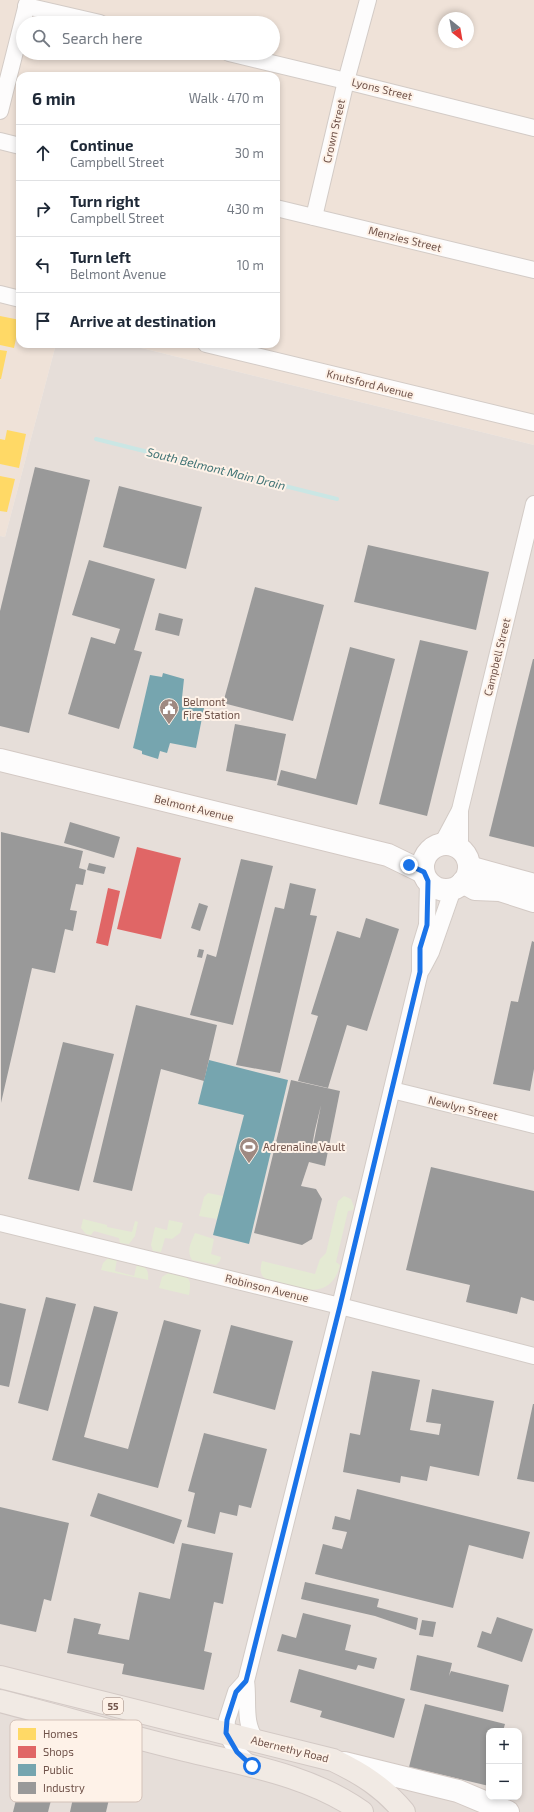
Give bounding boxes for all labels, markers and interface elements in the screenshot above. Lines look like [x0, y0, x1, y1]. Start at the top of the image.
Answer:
north arrow [438, 12, 474, 48]
search box [16, 16, 280, 60]
icon: search [30, 27, 52, 49]
text: Search here [62, 29, 143, 47]
street label: Lyons Street [351, 75, 414, 102]
text: 6 min [32, 88, 76, 108]
text: Walk · 470 m [189, 90, 264, 106]
street label: Crown Street [320, 98, 347, 164]
text: Continue [70, 136, 133, 154]
icon: ahead [32, 142, 54, 164]
text: 30 m [235, 145, 264, 161]
text: Campbell Street [70, 154, 164, 170]
text: Turn right [70, 192, 140, 210]
icon: right [32, 198, 54, 220]
text: 430 m [227, 201, 264, 217]
text: Campbell Street [70, 210, 164, 226]
street label: Menzies Street [367, 223, 443, 254]
text: Turn left [70, 248, 131, 266]
icon: left [32, 254, 54, 276]
text: 10 m [237, 257, 264, 273]
text: Belmont Avenue [70, 266, 166, 282]
icon: arrive [32, 310, 54, 332]
text: Arrive at destination [70, 312, 216, 330]
street label: Knutsford Avenue [325, 366, 415, 401]
water label: South Belmont Main Drain [145, 444, 287, 492]
street label: Campbell Street [481, 617, 512, 697]
place label: Belmont Fire Station [183, 695, 240, 721]
public building icon: Belmont Fire Station [158, 697, 180, 725]
street label: Belmont Avenue [153, 791, 235, 824]
route end [400, 856, 418, 874]
street label: Newlyn Street [427, 1093, 499, 1122]
sports icon: Adrenaline Vault [238, 1136, 260, 1164]
place label: Adrenaline Vault [263, 1140, 345, 1153]
street label: Robinson Avenue [224, 1271, 310, 1304]
road number: 55 [103, 1698, 123, 1714]
legend [10, 1720, 142, 1802]
text: Homes [43, 1727, 78, 1740]
map controls [486, 1728, 522, 1800]
button: + [486, 1728, 522, 1764]
street label: Abernethy Road [250, 1733, 330, 1764]
text: Shops [43, 1745, 74, 1758]
route start [243, 1757, 261, 1775]
text: Public [43, 1763, 73, 1776]
button: − [486, 1764, 522, 1800]
text: Industry [43, 1781, 85, 1794]

